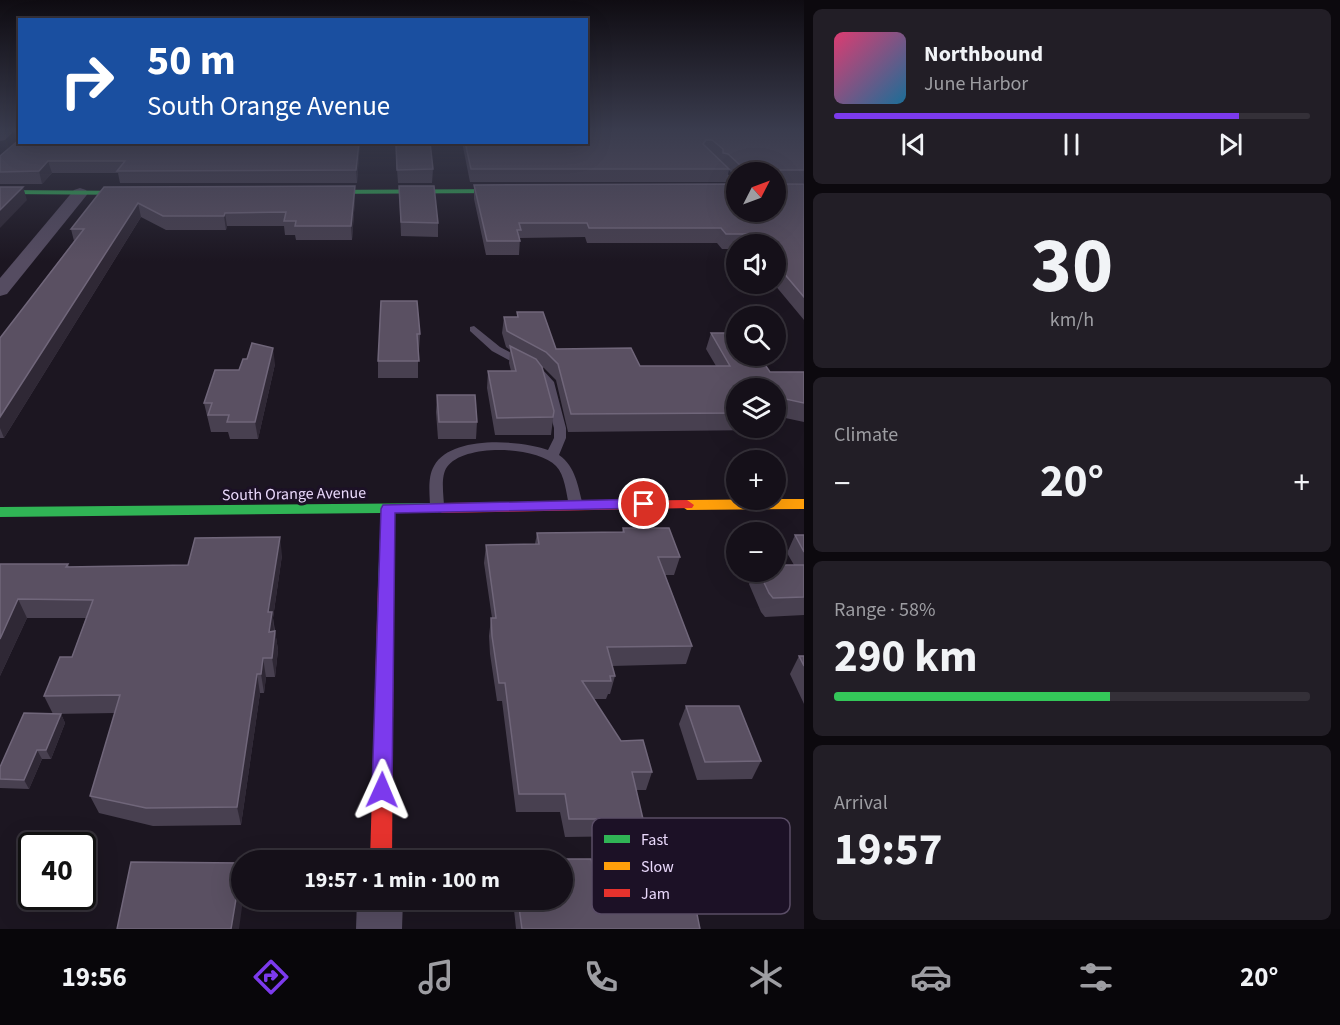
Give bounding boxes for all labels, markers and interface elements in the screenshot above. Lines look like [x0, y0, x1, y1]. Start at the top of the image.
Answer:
text: 50 m [147, 31, 236, 91]
text: Northbound [924, 38, 1043, 70]
icon: right [48, 42, 126, 120]
text: June Harbor [924, 70, 1028, 98]
text: South Orange Avenue [147, 87, 390, 126]
icon: previous [897, 128, 930, 161]
icon: pause [1055, 128, 1088, 161]
icon: next [1214, 128, 1247, 161]
north arrow [726, 162, 786, 222]
map controls [726, 162, 786, 582]
text: 30 [1031, 211, 1113, 322]
button: sound [726, 234, 786, 294]
button: search [726, 306, 786, 366]
text: km/h [1050, 306, 1094, 334]
button: layers [726, 378, 786, 438]
text: Climate [834, 421, 898, 449]
button: + [726, 450, 786, 510]
text: 20° [1040, 450, 1104, 514]
text: − [834, 460, 850, 507]
text: + [1294, 460, 1310, 507]
pin [618, 478, 669, 529]
street label: South Orange Avenue [222, 482, 366, 506]
icon: arrive [627, 487, 660, 520]
button: − [726, 522, 786, 582]
text: Range · 58% [834, 596, 935, 624]
text: 290 km [834, 625, 978, 689]
position arrow [350, 758, 414, 822]
text: Arrival [834, 789, 888, 817]
legend [592, 818, 790, 914]
text: 19:57 [834, 818, 943, 882]
text: Fast [641, 829, 669, 851]
speed limit sign: 40 [18, 832, 96, 910]
text: Slow [641, 856, 674, 878]
text: 19:57 · 1 min · 100 m [304, 864, 500, 896]
text: Jam [641, 883, 670, 905]
icon: directions [250, 956, 292, 998]
icon: music [415, 956, 457, 998]
icon: phone [580, 956, 622, 998]
icon: climate [745, 956, 787, 998]
icon: car [910, 956, 952, 998]
icon: filters [1075, 956, 1117, 998]
text: 19:56 [62, 958, 127, 997]
text: 20° [1240, 958, 1278, 997]

